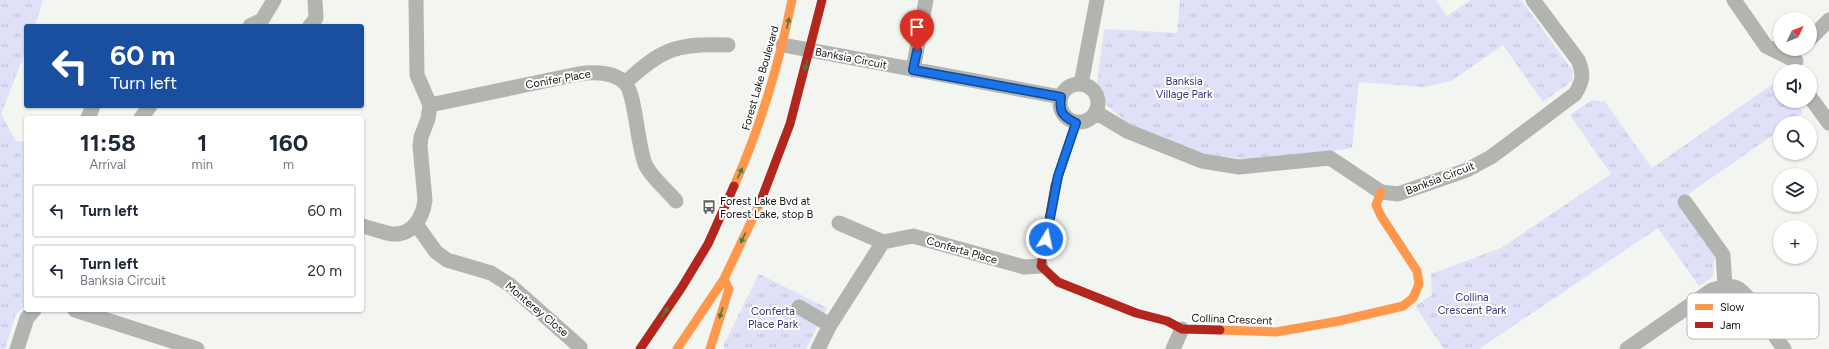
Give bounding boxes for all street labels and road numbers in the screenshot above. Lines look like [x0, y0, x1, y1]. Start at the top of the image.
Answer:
street label: Forest Lake Boulevard [739, 24, 782, 132]
street label: Banksia Circuit [814, 45, 888, 72]
street label: Conifer Place [525, 67, 592, 92]
street label: Banksia Circuit [1404, 159, 1476, 198]
street label: Conferta Place [925, 234, 999, 267]
street label: Monterey Close [503, 279, 571, 339]
street label: Collina Crescent [1191, 312, 1273, 327]

